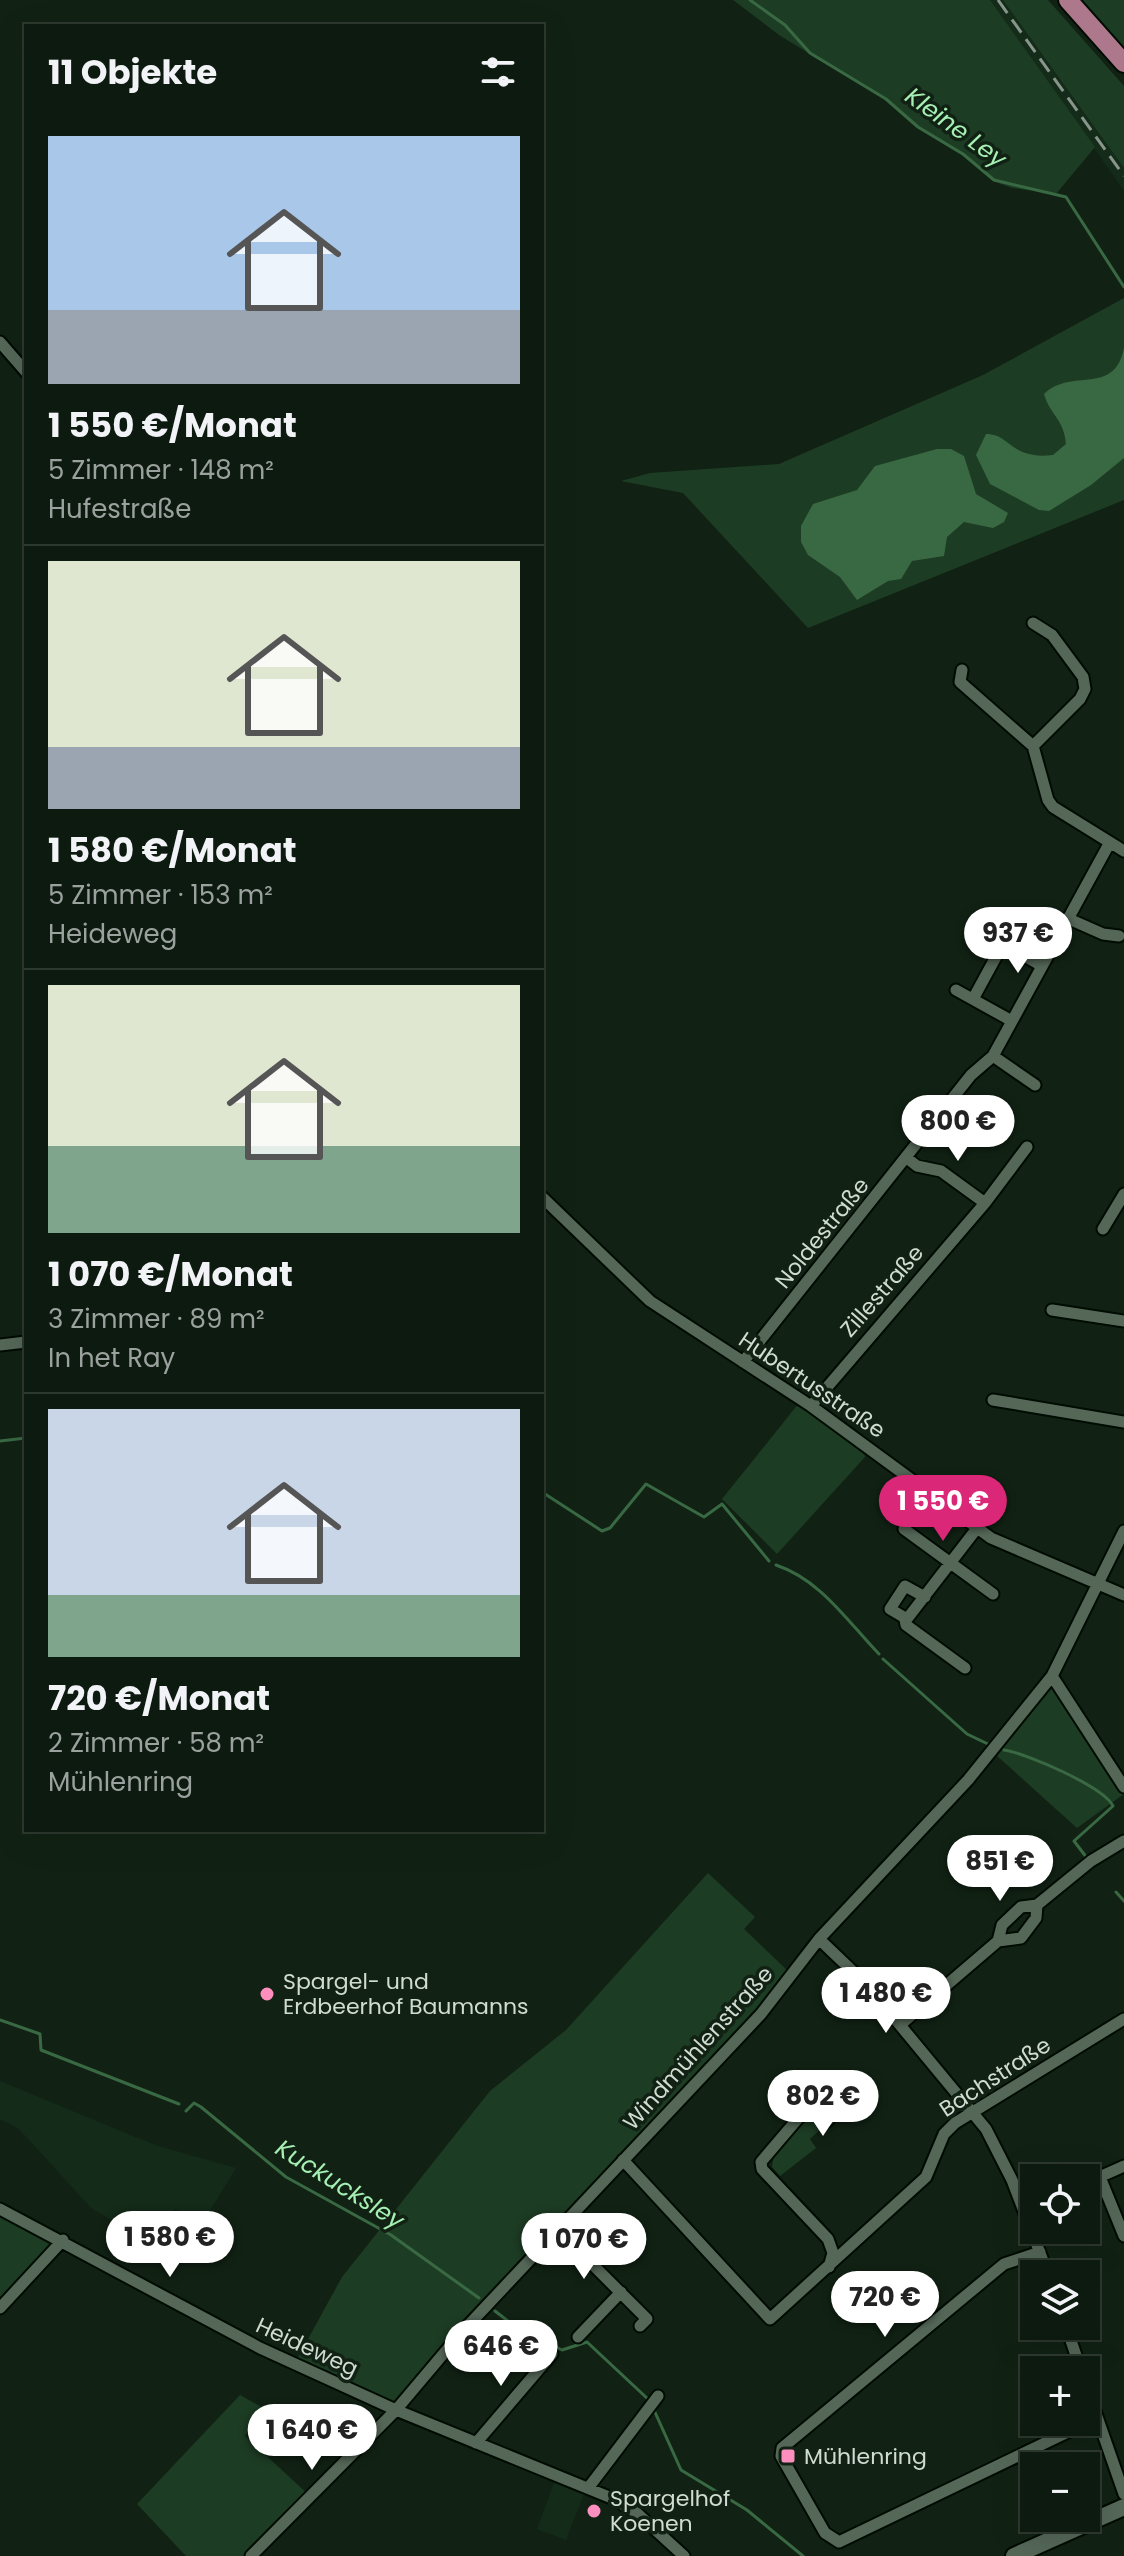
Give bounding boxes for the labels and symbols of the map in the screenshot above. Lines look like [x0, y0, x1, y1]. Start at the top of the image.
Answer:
water label: Kleine Ley [899, 79, 1014, 176]
pin: 937 € [962, 907, 1074, 975]
pin: 800 € [902, 1095, 1014, 1163]
street label: Noldestraße [768, 1171, 876, 1295]
street label: Zillestraße [833, 1238, 931, 1344]
street label: Hubertusstraße [733, 1324, 891, 1446]
pin: 1 550 € [869, 1475, 1017, 1543]
pin: 851 € [944, 1835, 1056, 1903]
street label: Windmühlenstraße [616, 1959, 780, 2137]
place label: Spargel- und Erdbeerhof Baumanns [283, 1966, 529, 2022]
pin: 1 480 € [812, 1967, 960, 2035]
marker: Spargel- und Erdbeerhof Baumanns [258, 1985, 276, 2003]
street label: Bachstraße [933, 2029, 1057, 2125]
pin: 802 € [767, 2070, 879, 2138]
water label: Kuckucksley [269, 2131, 412, 2237]
pin: 1 580 € [96, 2211, 244, 2279]
pin: 1 070 € [510, 2213, 658, 2281]
pin: 720 € [829, 2271, 941, 2339]
street label: Heideweg [251, 2310, 363, 2384]
pin: 646 € [445, 2320, 557, 2388]
pin: 1 640 € [238, 2404, 386, 2472]
place label: Mühlenring [804, 2441, 927, 2472]
marker: Mühlenring [779, 2447, 797, 2465]
place label: Spargelhof Koenen [610, 2483, 730, 2539]
marker: Spargelhof Koenen [585, 2502, 603, 2520]

